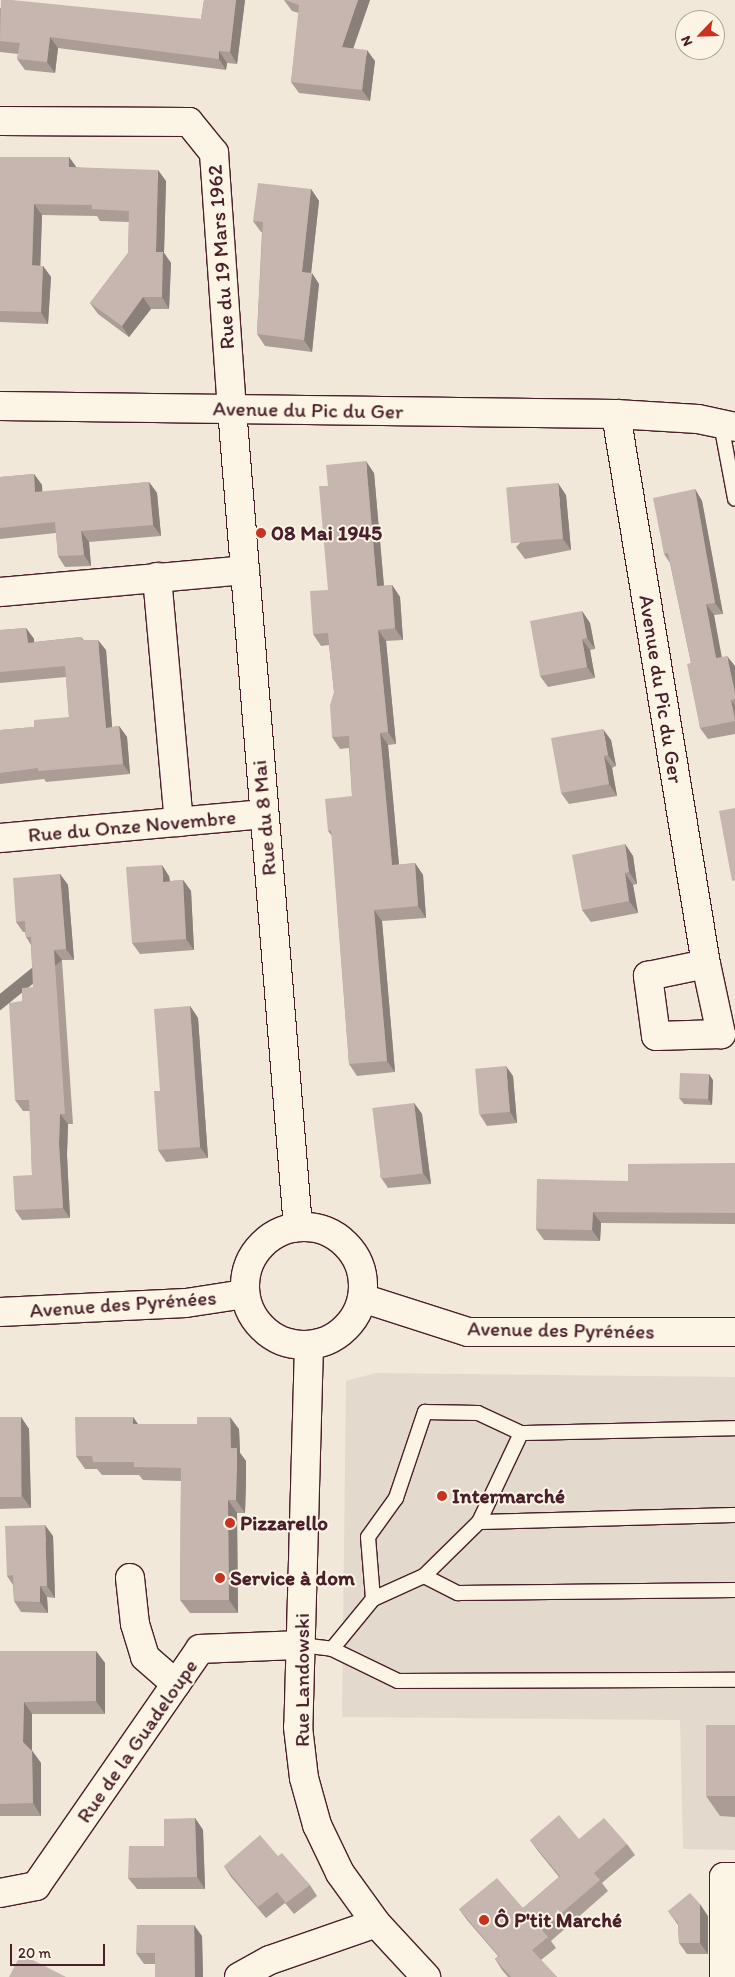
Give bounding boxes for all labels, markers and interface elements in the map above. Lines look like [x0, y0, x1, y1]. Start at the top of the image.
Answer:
north arrow [675, 10, 725, 60]
text: N [677, 33, 696, 49]
street label: Rue du 19 Mars 1962 [202, 164, 240, 350]
street label: Avenue du Pic du Ger [212, 396, 404, 424]
place label: 08 Mai 1945 [271, 520, 382, 546]
marker: 08 Mai 1945 [255, 527, 267, 539]
street label: Avenue du Pic du Ger [634, 593, 688, 785]
street label: Rue du 8 Mai [246, 759, 282, 877]
street label: Rue du Onze Novembre [27, 804, 237, 848]
street label: Avenue des Pyrénées [29, 1285, 217, 1323]
street label: Avenue des Pyrénées [467, 1316, 655, 1344]
place label: Intermarché [452, 1483, 565, 1509]
marker: Intermarché [436, 1490, 448, 1502]
place label: Pizzarello [240, 1510, 328, 1536]
marker: Pizzarello [224, 1517, 236, 1529]
place label: Service à dom [230, 1565, 355, 1591]
marker: Service à dom [214, 1572, 226, 1584]
street label: Rue Landowski [289, 1613, 315, 1747]
street label: Rue de la Guadeloupe [71, 1654, 203, 1828]
place label: Ô P'tit Marché [494, 1907, 622, 1933]
marker: Ô P'tit Marché [478, 1914, 490, 1926]
scale bar [12, 1934, 108, 1966]
text: 20 m [18, 1944, 51, 1962]

